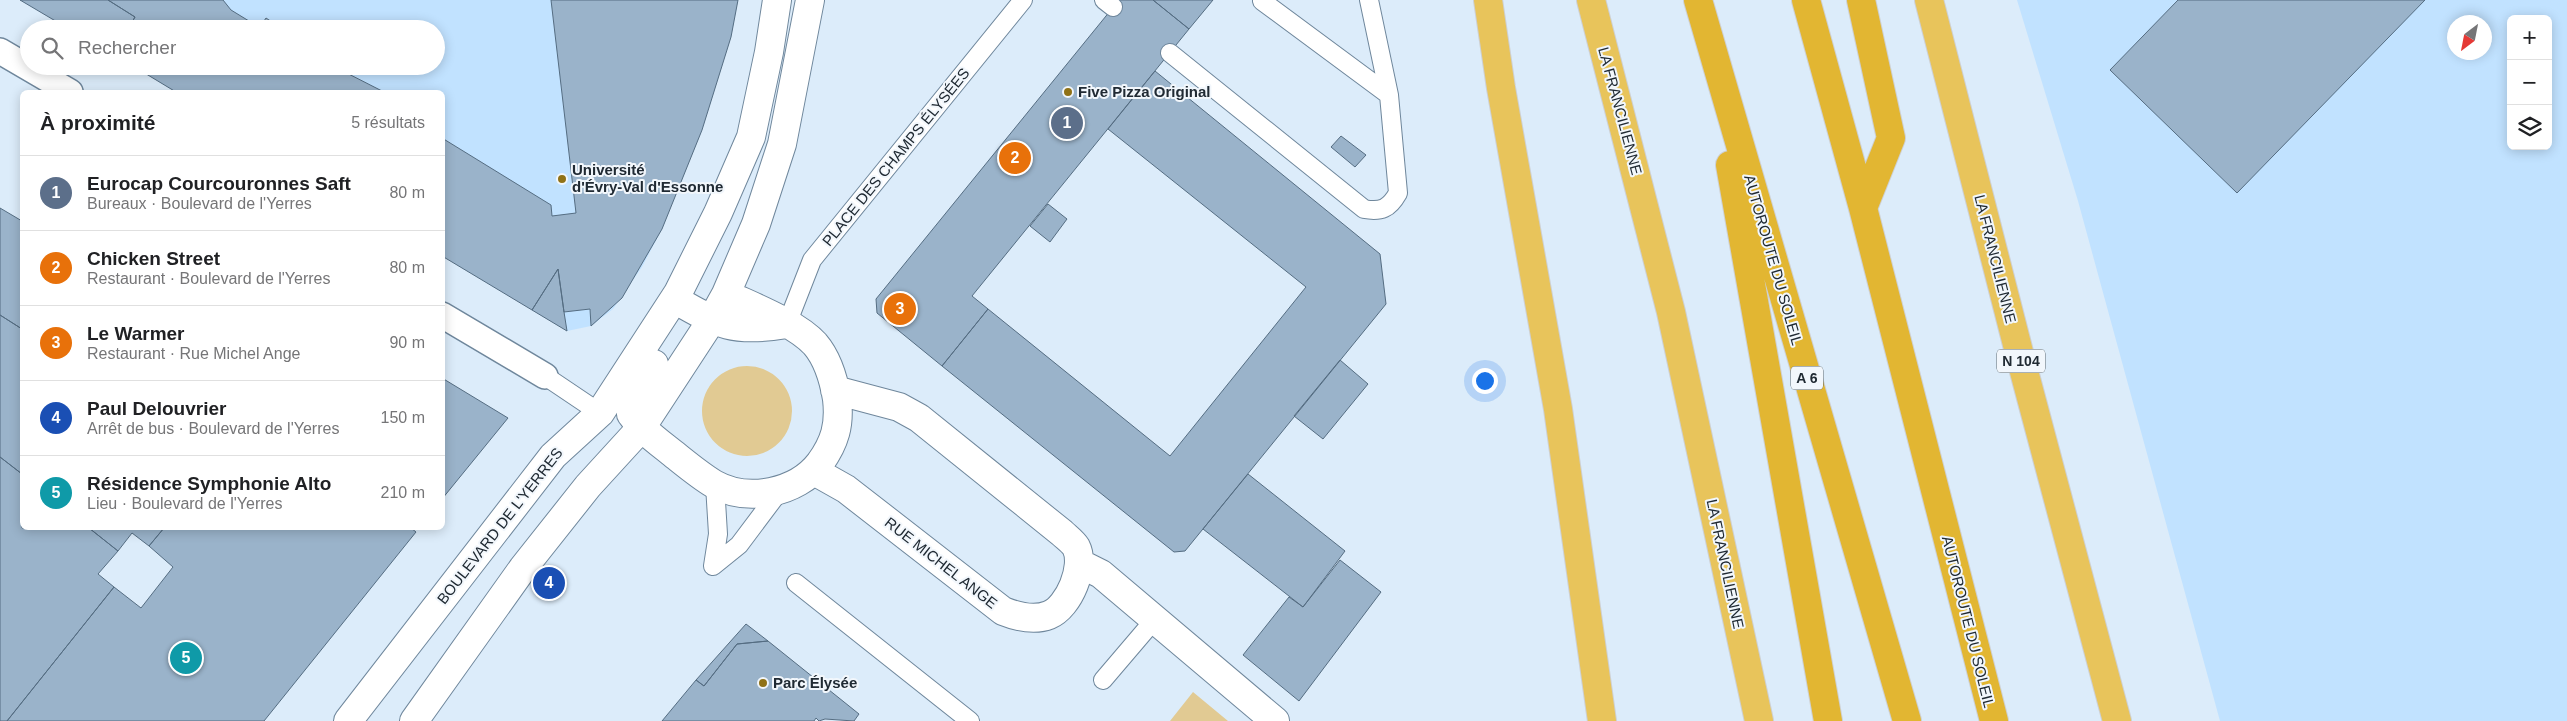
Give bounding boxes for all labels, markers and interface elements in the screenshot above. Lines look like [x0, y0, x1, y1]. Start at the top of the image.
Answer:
north arrow [2447, 15, 2492, 60]
map controls [2507, 15, 2552, 150]
button: + [2507, 15, 2552, 60]
search box [20, 20, 445, 75]
icon: search [38, 34, 66, 62]
text: Rechercher [78, 37, 176, 58]
street label: LA FRANCILIENNE [1595, 45, 1646, 177]
button: − [2507, 60, 2552, 105]
street label: PLACE DES CHAMPS ÉLYSÉES [819, 64, 973, 249]
place label: Five Pizza Original [1078, 83, 1211, 100]
marker: Five Pizza Original [1062, 86, 1074, 98]
pin: 1 [1051, 104, 1083, 142]
button: layers [2507, 105, 2552, 150]
text: À proximité [40, 111, 156, 134]
text: 5 résultats [351, 114, 425, 131]
pin: 2 [999, 139, 1031, 177]
place label: Université d'Évry-Val d'Essonne [572, 161, 723, 195]
text: Eurocap Courcouronnes Saft [87, 173, 351, 194]
marker: Université d'Évry-Val d'Essonne [556, 173, 568, 185]
street label: AUTOROUTE DU SOLEIL [1741, 173, 1806, 347]
text: 1 [52, 184, 60, 201]
text: 80 m [389, 184, 425, 201]
street label: LA FRANCILIENNE [1971, 193, 2020, 325]
text: Bureaux · Boulevard de l'Yerres [87, 195, 312, 212]
text: Chicken Street [87, 248, 220, 269]
text: 2 [52, 259, 60, 276]
text: 80 m [389, 259, 425, 276]
text: Restaurant · Boulevard de l'Yerres [87, 270, 330, 287]
pin: 3 [884, 290, 916, 328]
text: Le Warmer [87, 323, 185, 344]
text: 3 [52, 334, 60, 351]
text: 90 m [389, 334, 425, 351]
text: Restaurant · Rue Michel Ange [87, 345, 300, 362]
road number: N 104 [1997, 350, 2045, 372]
road number: A 6 [1791, 366, 1823, 389]
your location [1472, 368, 1498, 394]
text: Paul Delouvrier [87, 398, 226, 419]
text: 4 [52, 409, 60, 426]
text: 150 m [381, 409, 425, 426]
text: Arrêt de bus · Boulevard de l'Yerres [87, 420, 339, 437]
street label: BOULEVARD DE L'YERRES [433, 444, 566, 607]
text: Résidence Symphonie Alto [87, 473, 331, 494]
text: 5 [52, 484, 60, 501]
text: 210 m [381, 484, 425, 501]
text: Lieu · Boulevard de l'Yerres [87, 495, 282, 512]
street label: LA FRANCILIENNE [1703, 498, 1747, 630]
street label: RUE MICHEL ANGE [882, 513, 1001, 612]
street label: AUTOROUTE DU SOLEIL [1939, 534, 1998, 710]
pin: 4 [533, 564, 565, 602]
pin: 5 [170, 639, 202, 677]
place label: Parc Élysée [773, 674, 857, 691]
marker: Parc Élysée [757, 677, 769, 689]

